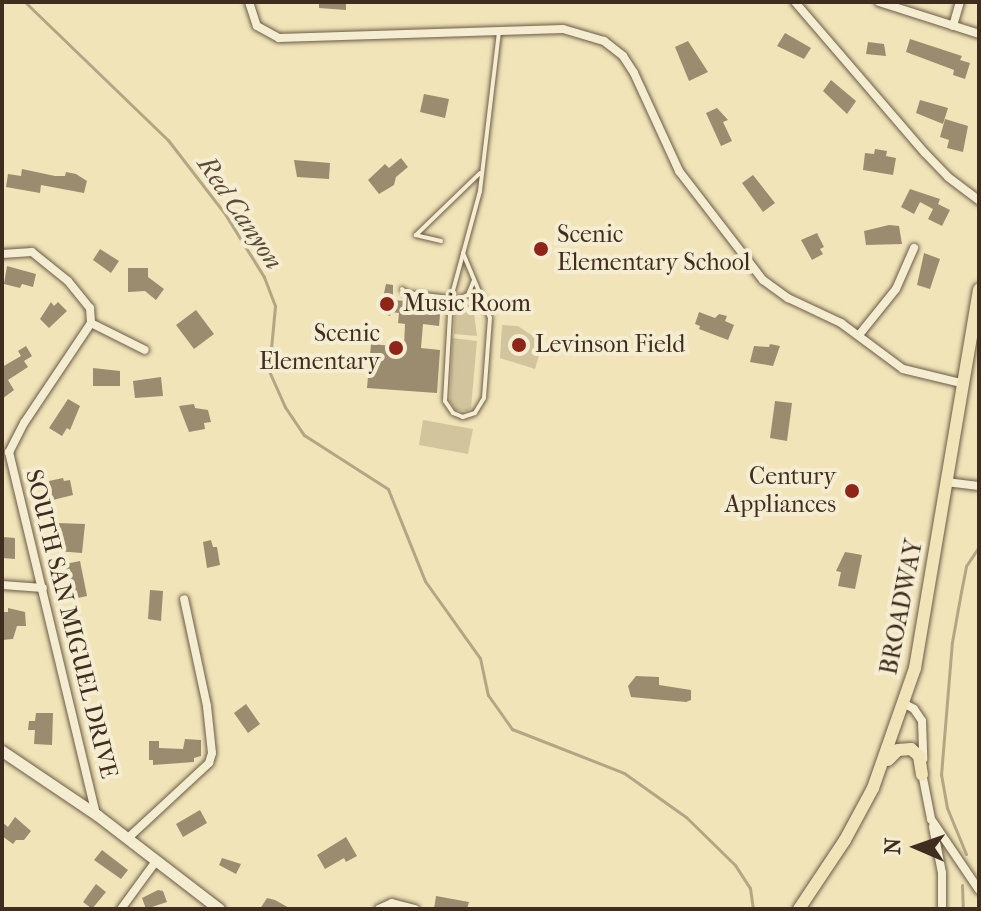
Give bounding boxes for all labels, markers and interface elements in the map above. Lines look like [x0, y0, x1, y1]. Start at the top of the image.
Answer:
water label: Red Canyon [191, 150, 289, 276]
place label: Scenic Elementary School [557, 221, 750, 277]
marker: Scenic Elementary School [532, 240, 550, 258]
place label: Music Room [403, 290, 531, 318]
marker: Music Room [378, 295, 396, 313]
place label: Scenic Elementary [259, 320, 380, 376]
place label: Levinson Field [535, 331, 685, 359]
marker: Levinson Field [510, 336, 528, 354]
marker: Scenic Elementary [387, 339, 405, 357]
place label: Century Appliances [725, 463, 836, 519]
street label: SOUTH SAN MIGUEL DRIVE [19, 467, 123, 781]
marker: Century Appliances [843, 482, 861, 500]
street label: BROADWAY [875, 537, 929, 677]
north arrow [877, 807, 957, 887]
text: N [880, 837, 906, 855]

